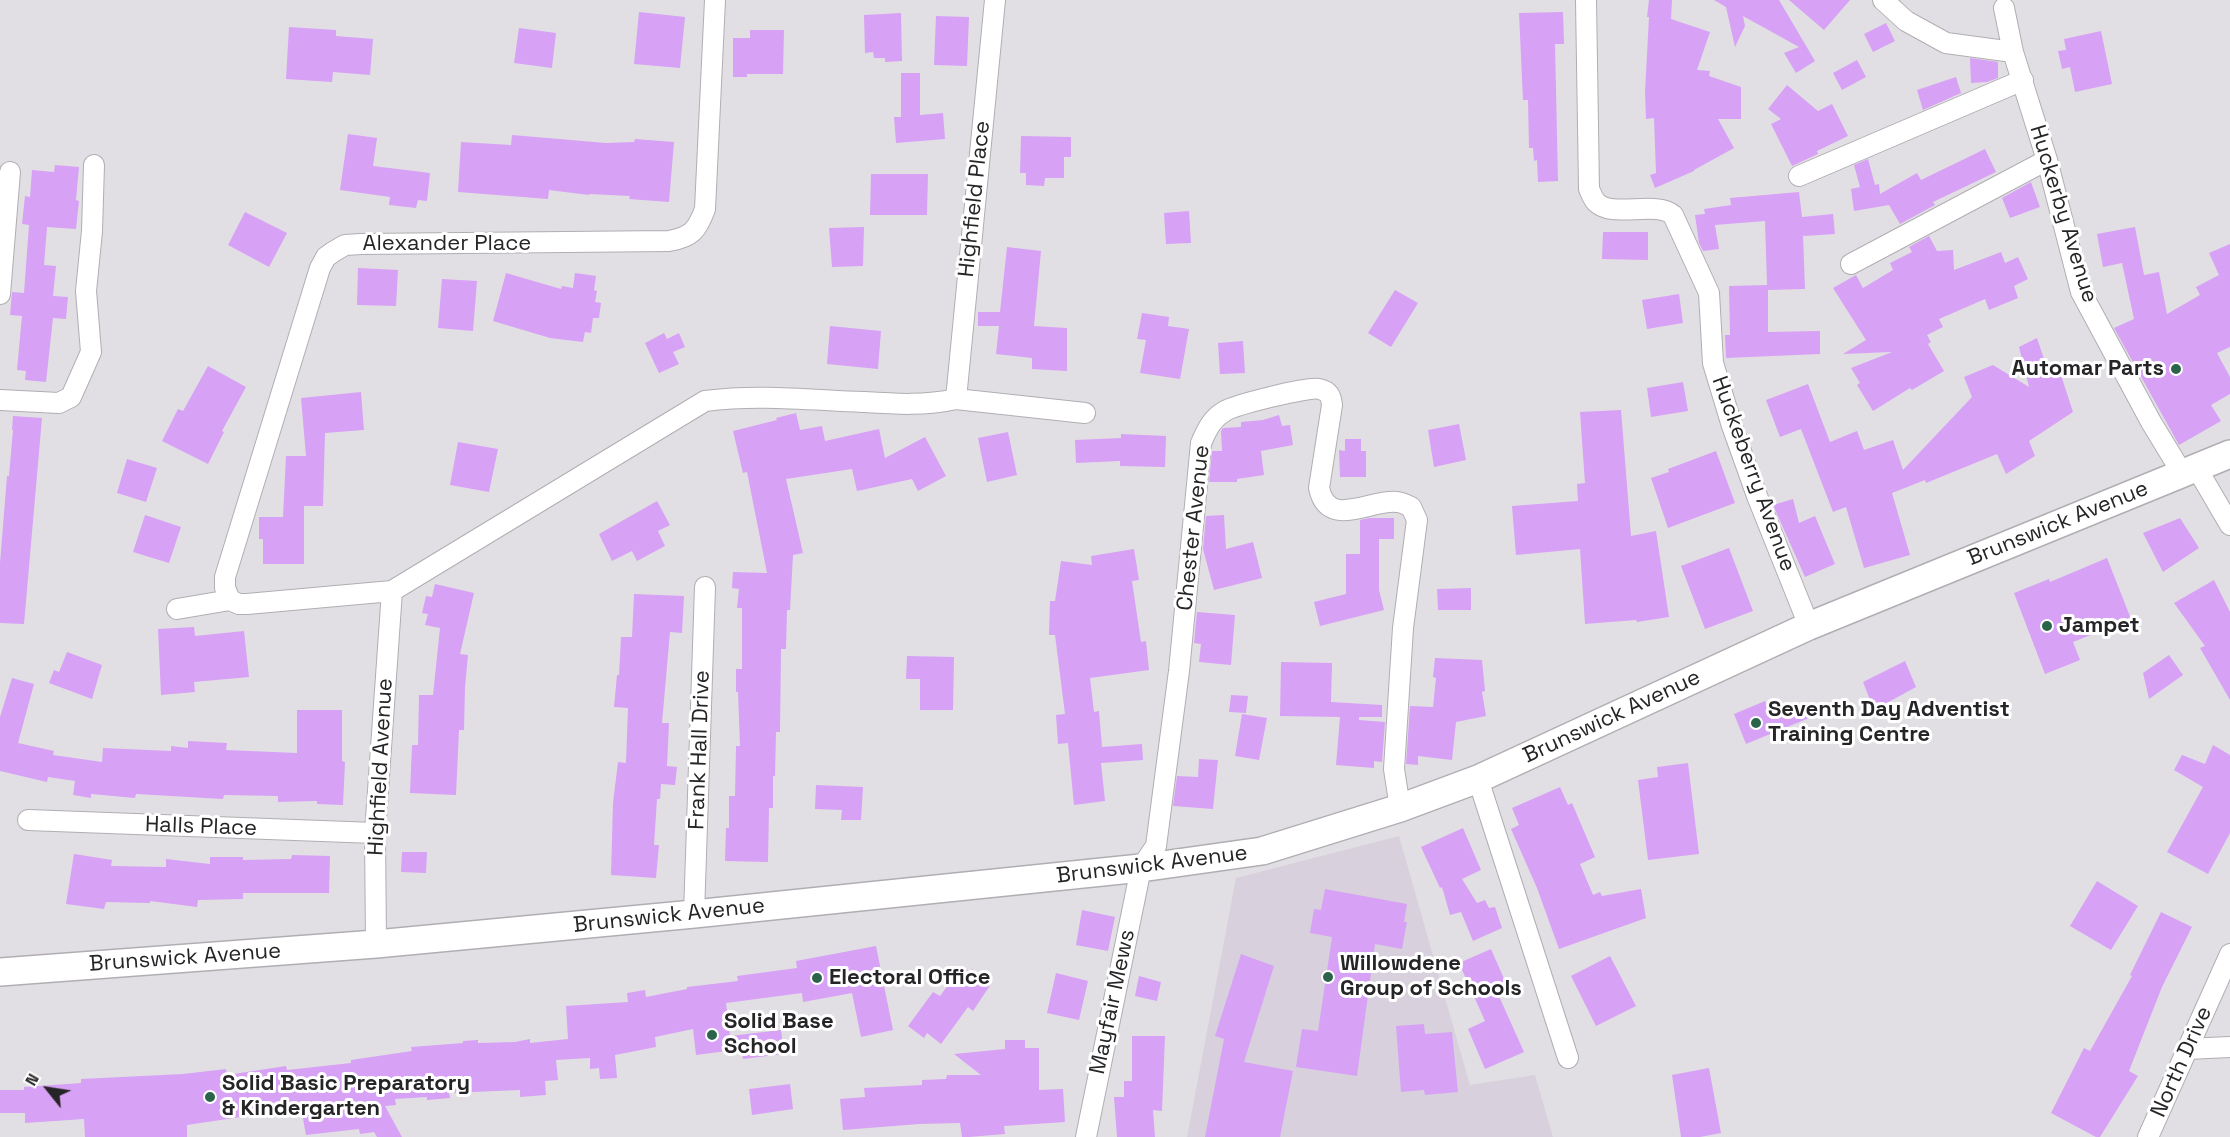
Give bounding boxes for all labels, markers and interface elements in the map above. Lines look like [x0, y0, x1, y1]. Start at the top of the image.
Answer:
street label: Highfield Place [954, 120, 996, 278]
street label: Huckerby Avenue [2023, 122, 2103, 306]
street label: Alexander Place [363, 231, 531, 257]
place label: Automar Parts [2012, 356, 2164, 382]
marker: Automar Parts [2169, 362, 2183, 376]
street label: Huckeberry Avenue [1705, 373, 1801, 575]
street label: Chester Avenue [1172, 444, 1216, 612]
street label: Brunswick Avenue [1964, 476, 2152, 572]
place label: Jampet [2059, 613, 2140, 639]
marker: Jampet [2040, 619, 2054, 633]
street label: Brunswick Avenue [1519, 664, 1705, 770]
street label: Frank Hall Drive [684, 670, 716, 830]
street label: Highfield Avenue [363, 678, 399, 856]
place label: Seventh Day Adventist Training Centre [1768, 697, 2010, 748]
marker: Seventh Day Adventist Training Centre [1749, 716, 1763, 730]
street label: Halls Place [144, 812, 258, 842]
street label: Brunswick Avenue [1055, 840, 1249, 890]
street label: Brunswick Avenue [572, 893, 766, 939]
street label: Mayfair Mews [1085, 927, 1141, 1077]
street label: Brunswick Avenue [88, 938, 282, 978]
place label: Willowdene Group of Schools [1340, 951, 1522, 1002]
place label: Electoral Office [829, 965, 990, 991]
marker: Willowdene Group of Schools [1321, 970, 1335, 984]
marker: Electoral Office [810, 971, 824, 985]
street label: North Drive [2146, 1003, 2218, 1121]
place label: Solid Base School [724, 1009, 834, 1060]
marker: Solid Base School [705, 1028, 719, 1042]
north arrow [18, 1059, 78, 1119]
text: N [20, 1070, 44, 1090]
place label: Solid Basic Preparatory & Kindergarten [222, 1071, 470, 1122]
marker: Solid Basic Preparatory & Kindergarten [203, 1090, 217, 1104]

